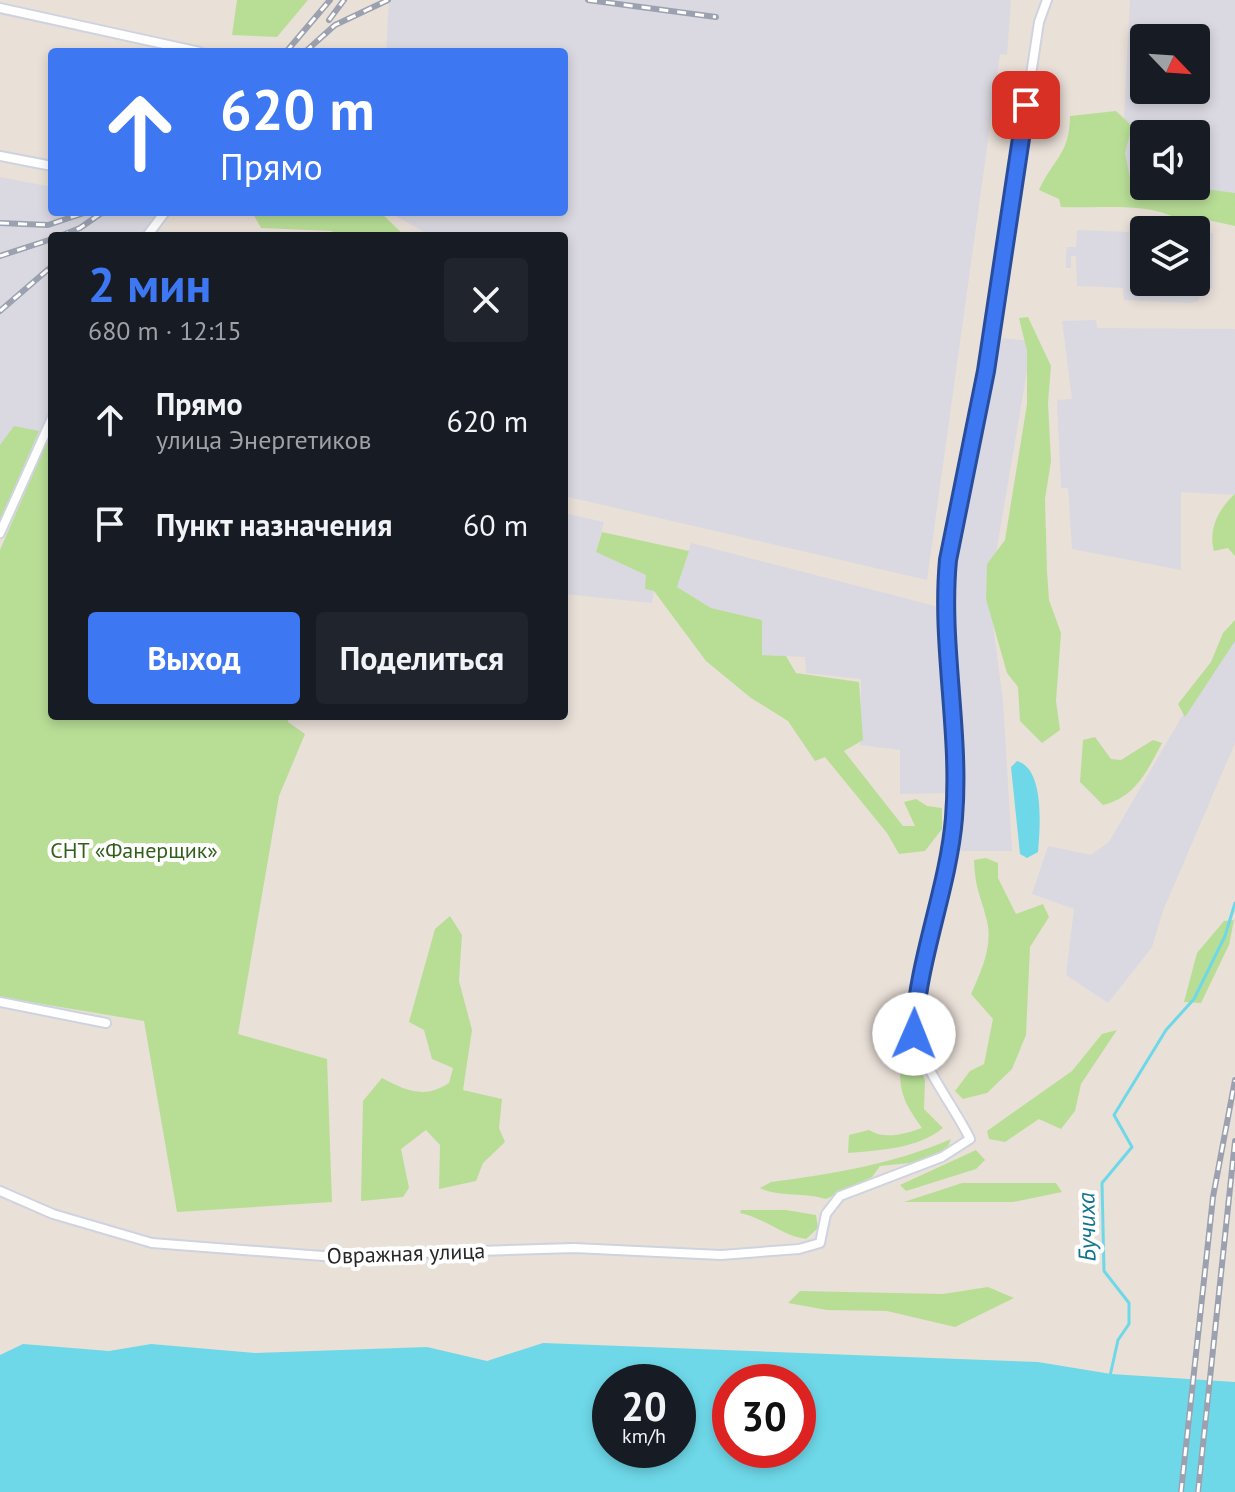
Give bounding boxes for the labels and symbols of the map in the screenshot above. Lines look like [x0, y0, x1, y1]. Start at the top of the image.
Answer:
north arrow [1130, 24, 1210, 104]
pin [992, 71, 1060, 139]
park label: СНТ «Фанерщик» [50, 836, 218, 864]
position arrow [872, 992, 956, 1076]
water label: Бучиха [1070, 1192, 1103, 1262]
street label: Овражная улица [326, 1236, 486, 1270]
speed limit sign: 30 [712, 1364, 816, 1468]

